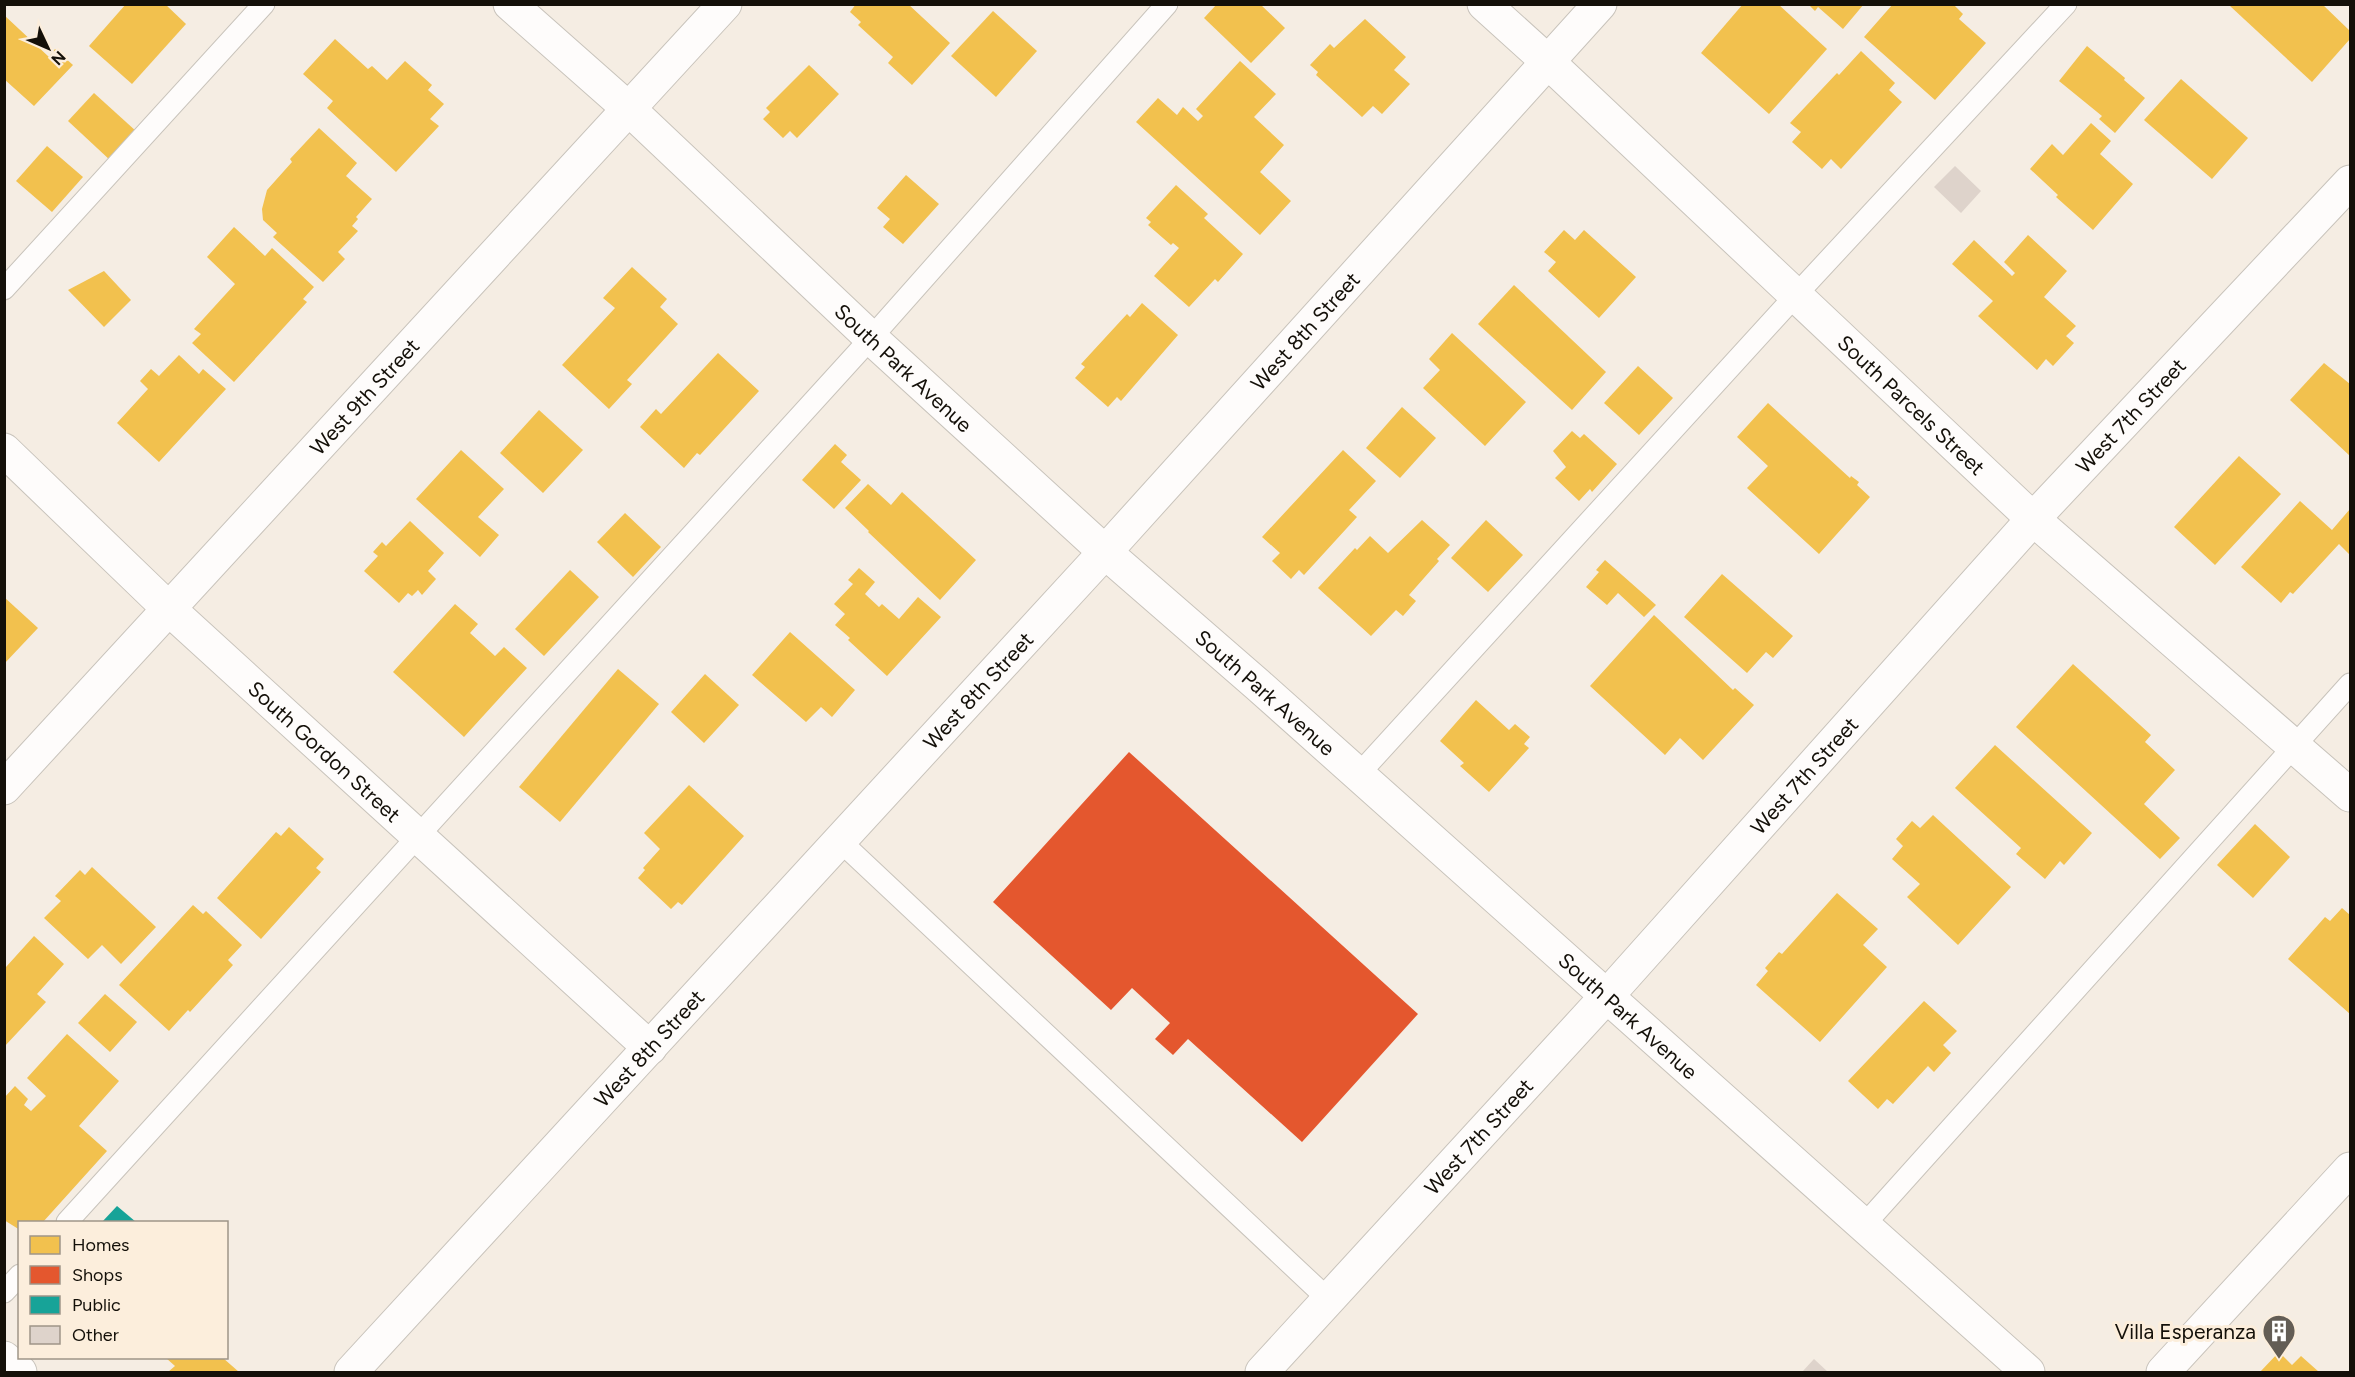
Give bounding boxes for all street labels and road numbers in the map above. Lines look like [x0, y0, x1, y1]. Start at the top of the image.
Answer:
street label: West 8th Street [1245, 267, 1364, 395]
street label: South Park Avenue [830, 298, 978, 437]
street label: South Parcels Street [1833, 329, 1990, 480]
street label: West 9th Street [304, 333, 424, 460]
street label: West 7th Street [2070, 353, 2190, 478]
street label: South Park Avenue [1190, 624, 1340, 760]
street label: West 8th Street [918, 627, 1038, 754]
street label: South Gordon Street [243, 675, 406, 827]
street label: West 7th Street [1745, 712, 1863, 839]
street label: South Park Avenue [1554, 947, 1703, 1084]
street label: West 8th Street [589, 984, 709, 1112]
street label: West 7th Street [1419, 1073, 1538, 1199]

